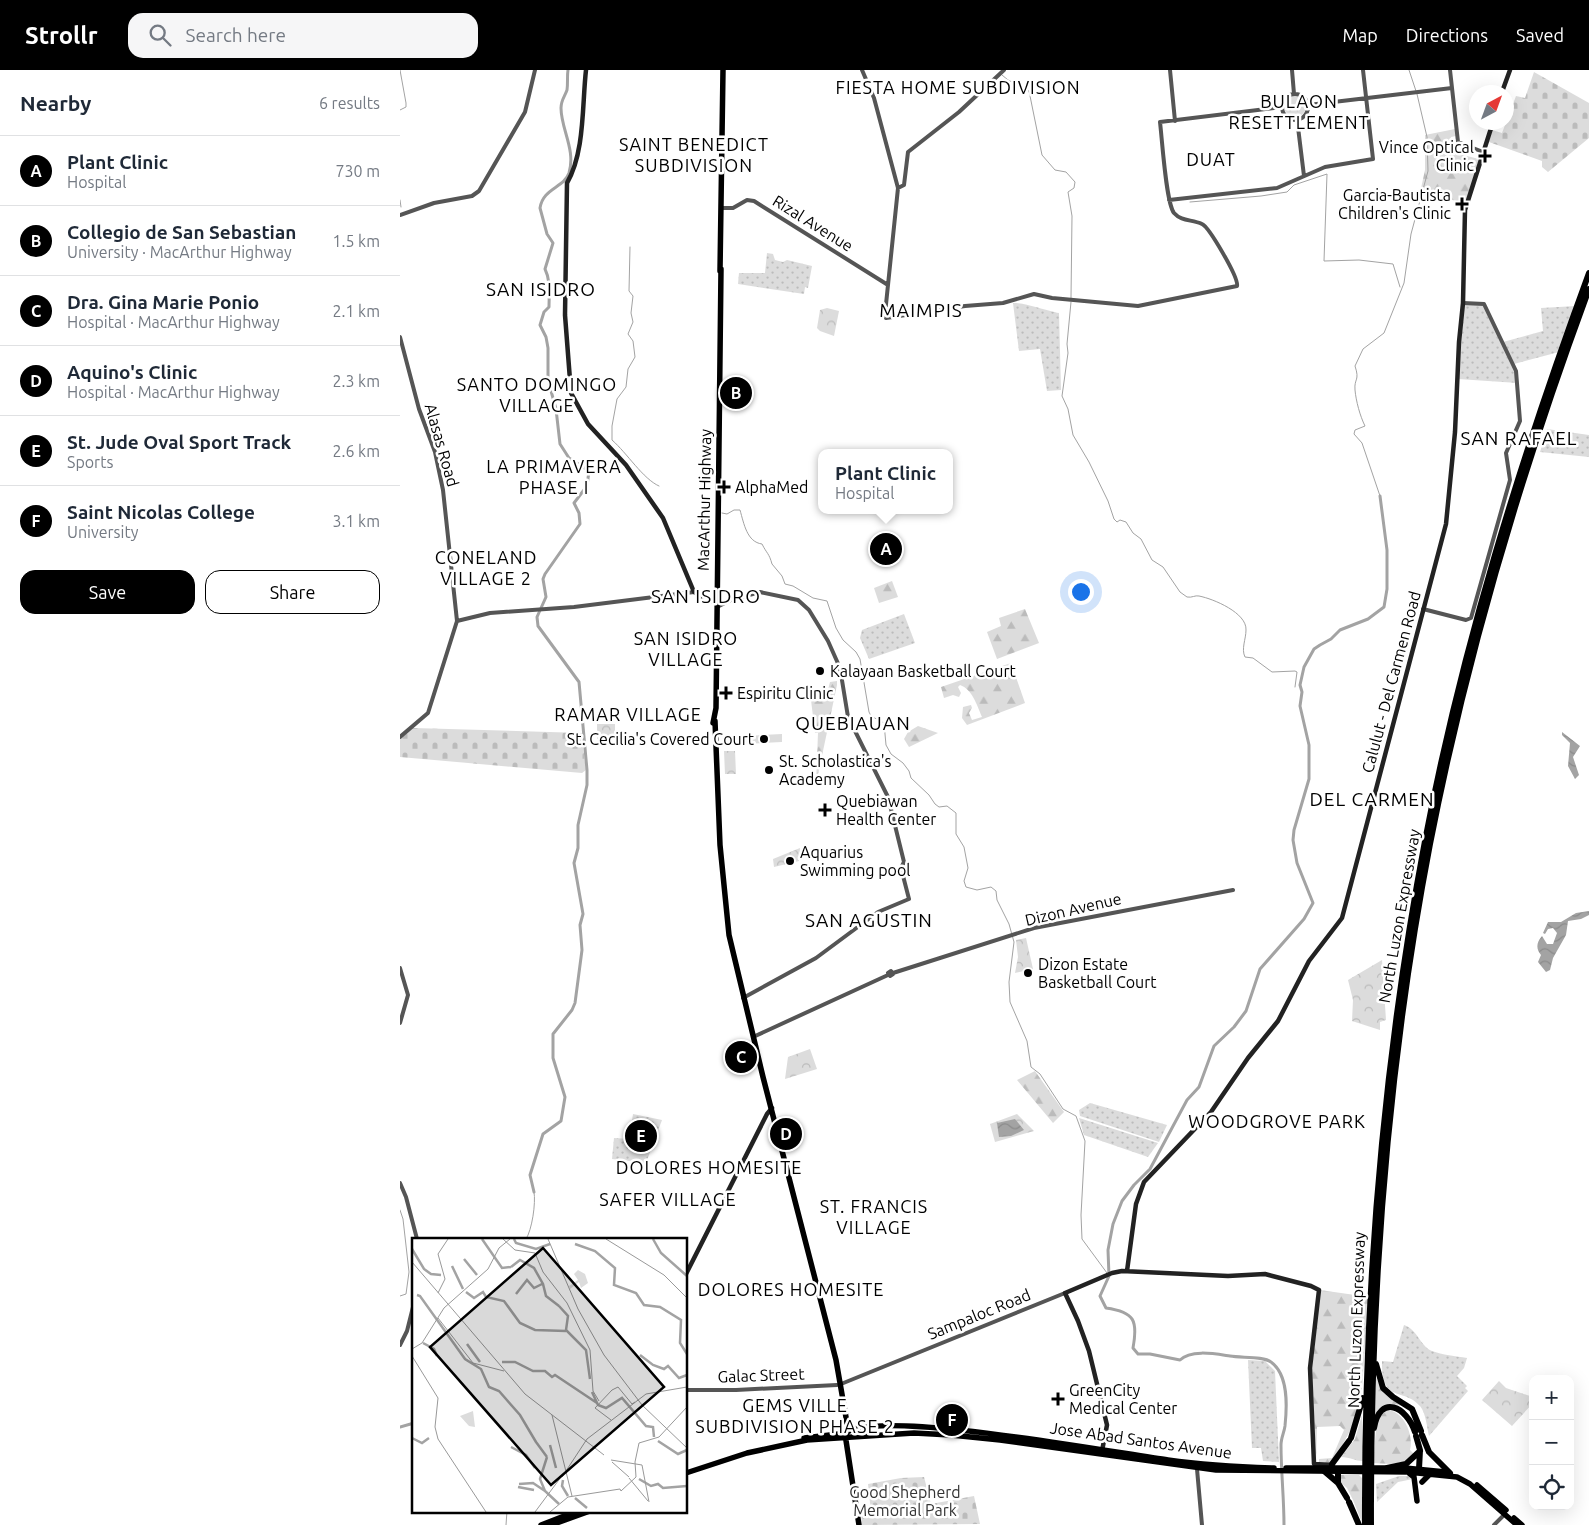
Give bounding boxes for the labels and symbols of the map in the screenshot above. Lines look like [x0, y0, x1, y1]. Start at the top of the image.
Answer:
district label: FIESTA HOME SUBDIVISION [835, 77, 1081, 97]
north arrow [1469, 85, 1514, 130]
district label: BULAON RESETTLEMENT [1228, 91, 1370, 132]
district label: SAINT BENEDICT SUBDIVISION [619, 134, 769, 175]
place label: Vince Optical Clinic [1379, 138, 1475, 174]
district label: DUAT [1186, 149, 1236, 169]
marker: Vince Optical Clinic [1478, 149, 1492, 163]
place label: Garcia-Bautista Children's Clinic [1338, 186, 1452, 222]
street label: Rizal Avenue [770, 191, 856, 255]
marker: Garcia-Bautista Children's Clinic [1455, 197, 1469, 211]
district label: SAN ISIDRO [486, 278, 596, 300]
district label: MAIMPIS [879, 299, 963, 321]
district label: SANTO DOMINGO VILLAGE [457, 374, 617, 415]
pin: B [720, 374, 752, 412]
street label: Alasas Road [422, 401, 462, 489]
district label: SAN RAFAEL [1461, 427, 1577, 449]
street label: MacArthur Highway [694, 429, 714, 571]
district label: LA PRIMAVERA PHASE I [486, 456, 622, 497]
place label: AlphaMed [735, 478, 808, 496]
marker: AlphaMed [717, 480, 731, 494]
pin: A [870, 530, 902, 568]
district label: CONELAND VILLAGE 2 [435, 547, 537, 588]
your location [1068, 579, 1094, 605]
district label: SAN ISIDRO [651, 585, 761, 607]
street label: Calulut - Del Carmen Road [1358, 589, 1424, 775]
district label: SAN ISIDRO VILLAGE [634, 628, 738, 669]
place label: Kalayaan Basketball Court [830, 662, 1017, 680]
marker: Kalayaan Basketball Court [814, 665, 826, 677]
place label: Espiritu Clinic [737, 684, 834, 702]
marker: Espiritu Clinic [719, 686, 733, 700]
district label: RAMAR VILLAGE [554, 704, 702, 724]
district label: QUEBIAUAN [795, 712, 911, 734]
place label: St. Cecilia's Covered Court [567, 730, 755, 748]
marker: St. Cecilia's Covered Court [758, 733, 770, 745]
place label: St. Scholastica's Academy [779, 752, 892, 788]
marker: St. Scholastica's Academy [763, 764, 775, 776]
district label: DEL CARMEN [1309, 788, 1435, 810]
place label: Quebiawan Health Center [836, 792, 936, 828]
marker: Quebiawan Health Center [818, 803, 832, 817]
street label: North Luzon Expressway [1375, 827, 1423, 1004]
place label: Aquarius Swimming pool [800, 843, 910, 879]
marker: Aquarius Swimming pool [784, 855, 796, 867]
street label: Dizon Avenue [1023, 889, 1123, 929]
district label: SAN AGUSTIN [805, 909, 933, 931]
place label: Dizon Estate Basketball Court [1038, 955, 1157, 991]
marker: Dizon Estate Basketball Court [1022, 967, 1034, 979]
pin: C [725, 1038, 757, 1076]
district label: WOODGROVE PARK [1188, 1111, 1366, 1131]
pin: D [770, 1115, 802, 1153]
pin: E [625, 1117, 657, 1155]
district label: DOLORES HOMESITE [616, 1157, 802, 1177]
district label: SAFER VILLAGE [599, 1189, 737, 1209]
district label: ST. FRANCIS VILLAGE [820, 1196, 928, 1237]
street label: North Luzon Expressway [1344, 1231, 1368, 1408]
inset map [412, 1238, 688, 1512]
district label: DOLORES HOMESITE [698, 1279, 884, 1299]
street label: Sampaloc Road [925, 1285, 1033, 1343]
street label: Galac Street [717, 1364, 806, 1386]
place label: GreenCity Medical Center [1069, 1381, 1177, 1417]
marker: GreenCity Medical Center [1051, 1392, 1065, 1406]
district label: GEMS VILLE SUBDIVISION PHASE 2 [695, 1395, 895, 1436]
pin: F [936, 1401, 968, 1439]
street label: Jose Abad Santos Avenue [1049, 1418, 1233, 1462]
park label: Good Shepherd Memorial Park [849, 1483, 961, 1519]

